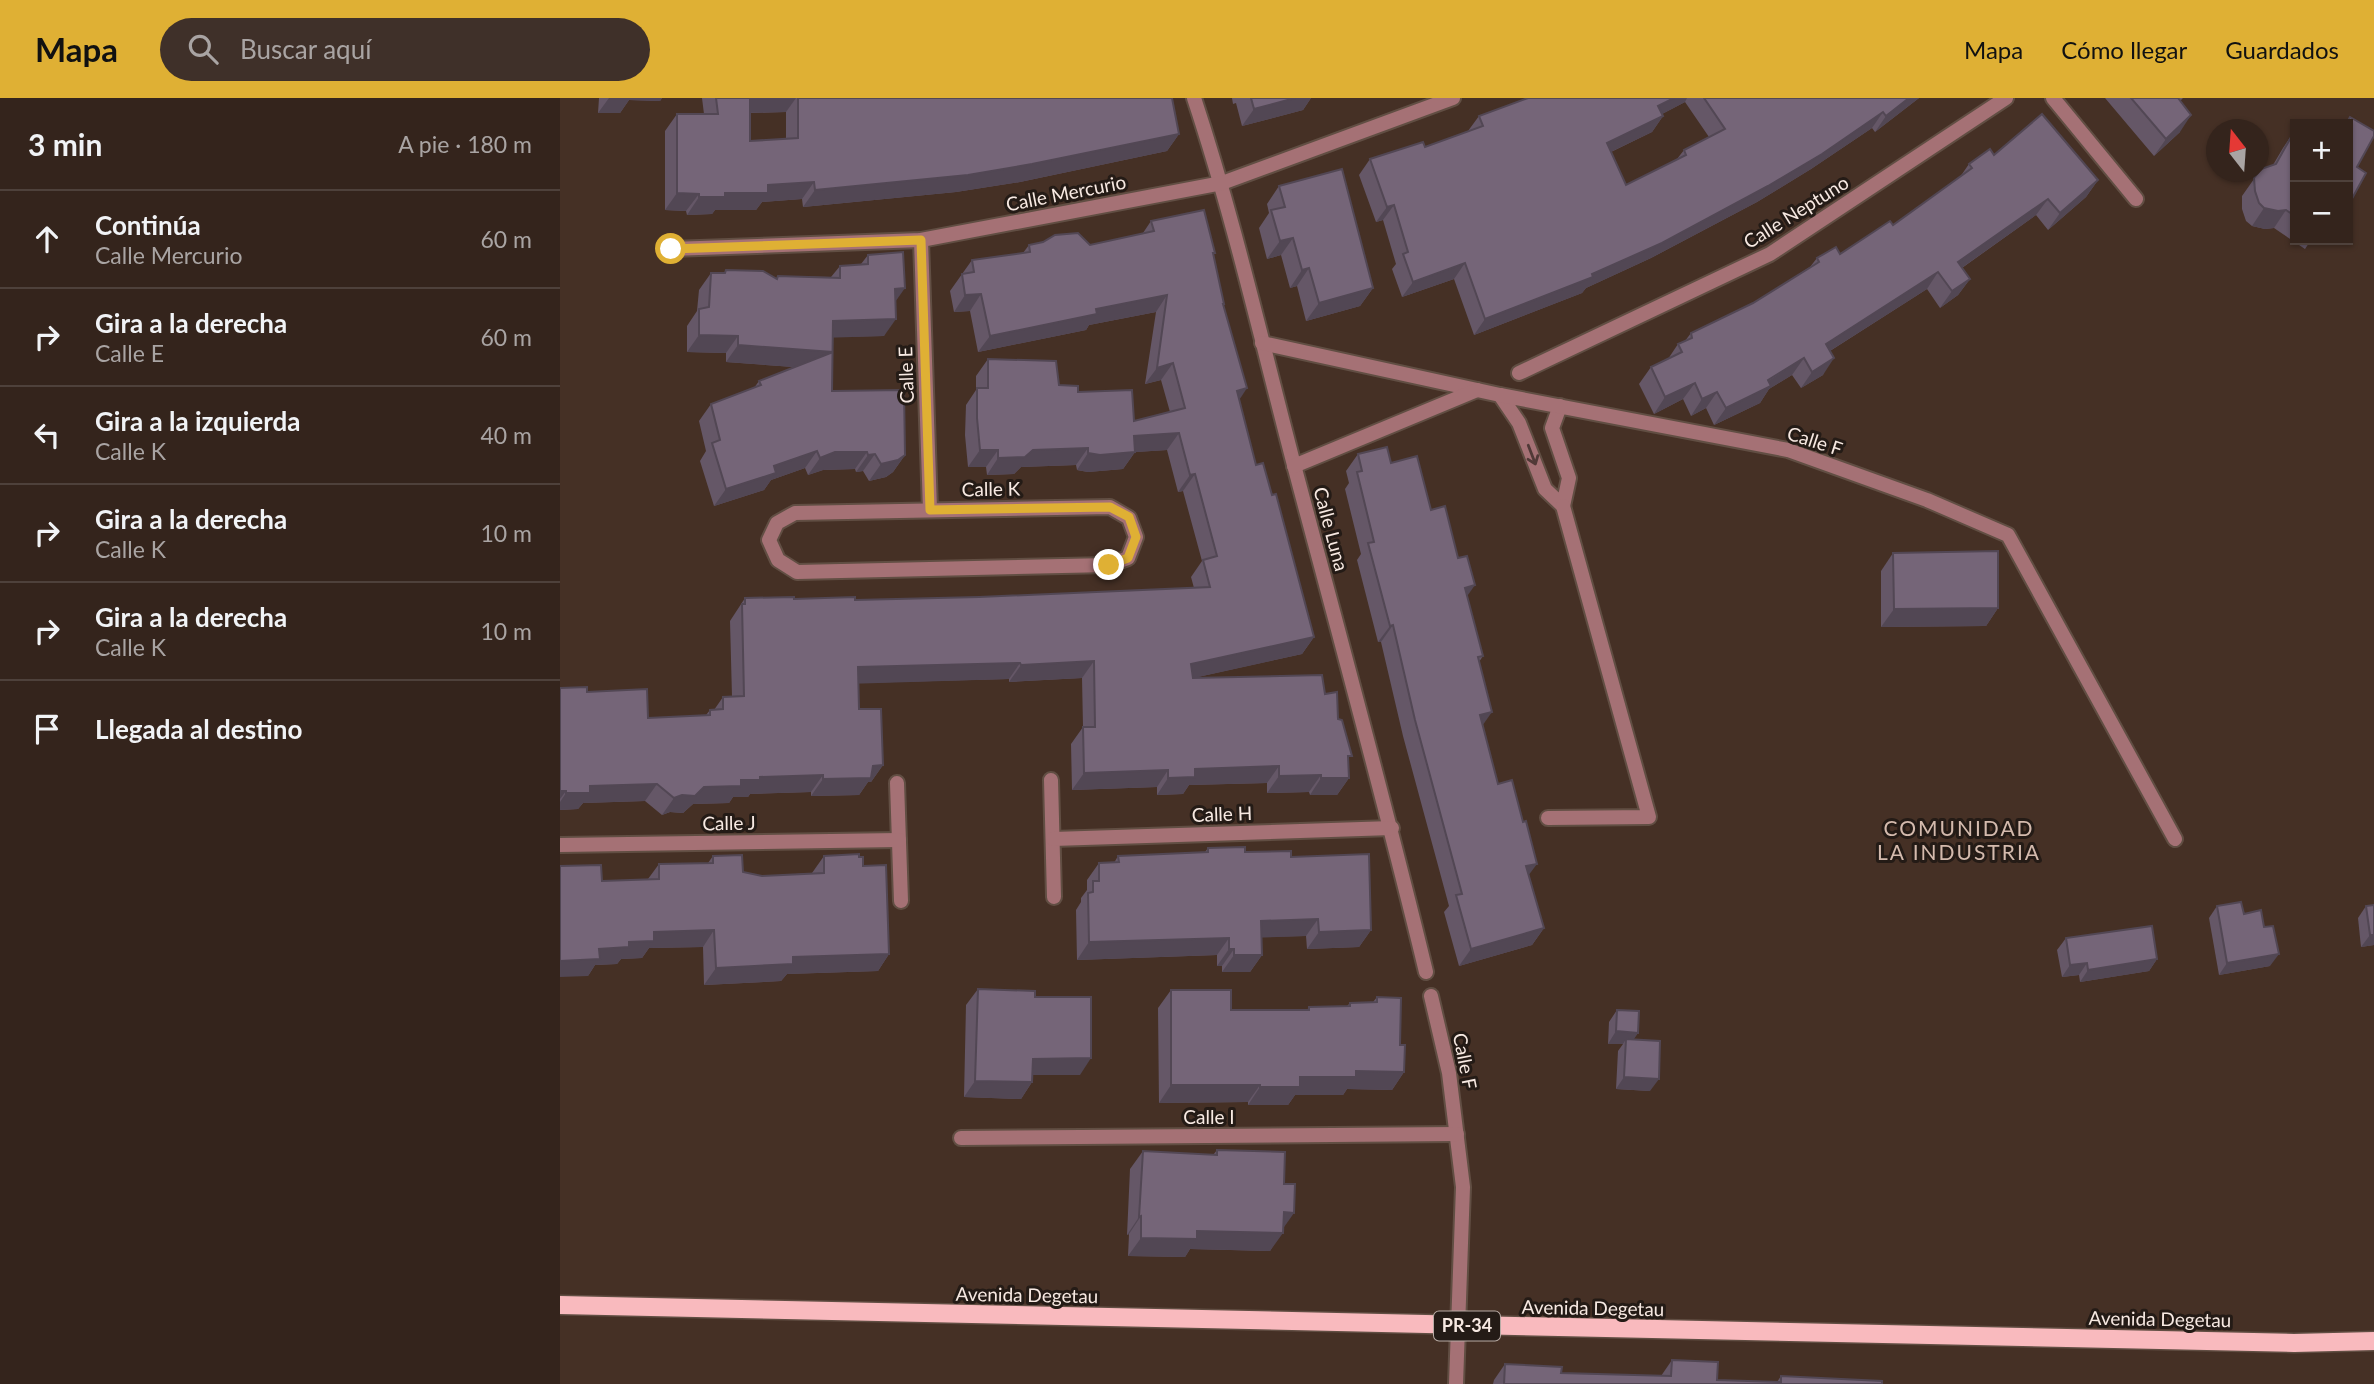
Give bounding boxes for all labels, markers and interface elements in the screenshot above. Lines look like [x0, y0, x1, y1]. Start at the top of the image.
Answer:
search box [160, 18, 650, 81]
text: Mapa [35, 29, 118, 69]
icon: search [184, 30, 222, 68]
text: Buscar aquí [240, 33, 371, 65]
text: Mapa [1964, 35, 2023, 64]
text: Cómo llegar [2061, 35, 2187, 64]
text: Guardados [2225, 35, 2339, 64]
north arrow [2206, 119, 2269, 182]
map controls [2290, 119, 2353, 245]
button: + [2290, 119, 2353, 182]
text: 3 min [28, 126, 102, 162]
text: A pie · 180 m [398, 130, 532, 158]
street label: Calle Mercurio [1004, 170, 1128, 215]
street label: Calle Neptuno [1739, 170, 1853, 253]
button: − [2290, 182, 2353, 245]
text: Continúa [95, 209, 201, 241]
icon: ahead [28, 220, 66, 258]
text: 60 m [481, 225, 532, 253]
route start [655, 233, 686, 264]
text: Calle Mercurio [95, 241, 242, 269]
text: Gira a la derecha [95, 307, 287, 339]
icon: right [28, 318, 66, 356]
text: 60 m [481, 323, 532, 351]
text: Calle E [95, 339, 164, 367]
street label: Calle E [893, 346, 918, 404]
text: Gira a la izquierda [95, 405, 301, 437]
icon: left [28, 416, 66, 454]
text: 40 m [481, 421, 532, 449]
street label: Calle F [1785, 421, 1846, 460]
text: Calle K [95, 437, 166, 465]
one-way arrow [1527, 444, 1540, 466]
street label: Calle K [961, 476, 1021, 501]
street label: Calle Luna [1309, 484, 1354, 573]
text: Gira a la derecha [95, 503, 287, 535]
icon: right [28, 514, 66, 552]
text: 10 m [481, 519, 532, 547]
text: Calle K [95, 535, 166, 563]
route end [1093, 549, 1124, 580]
text: Gira a la derecha [95, 601, 287, 633]
icon: right [28, 612, 66, 650]
text: 10 m [481, 617, 532, 645]
text: Calle K [95, 633, 166, 661]
icon: arrive [28, 710, 66, 748]
text: Llegada al destino [95, 713, 302, 745]
street label: Calle H [1191, 801, 1253, 826]
street label: Calle J [702, 811, 756, 834]
district label: COMUNIDAD LA INDUSTRIA [1877, 815, 2041, 864]
street label: Calle F [1449, 1031, 1482, 1091]
street label: Calle I [1183, 1105, 1235, 1128]
street label: Avenida Degetau [955, 1282, 1099, 1307]
street label: Avenida Degetau [1521, 1295, 1665, 1320]
street label: Avenida Degetau [2088, 1306, 2232, 1331]
road number: PR-34 [1434, 1311, 1500, 1340]

